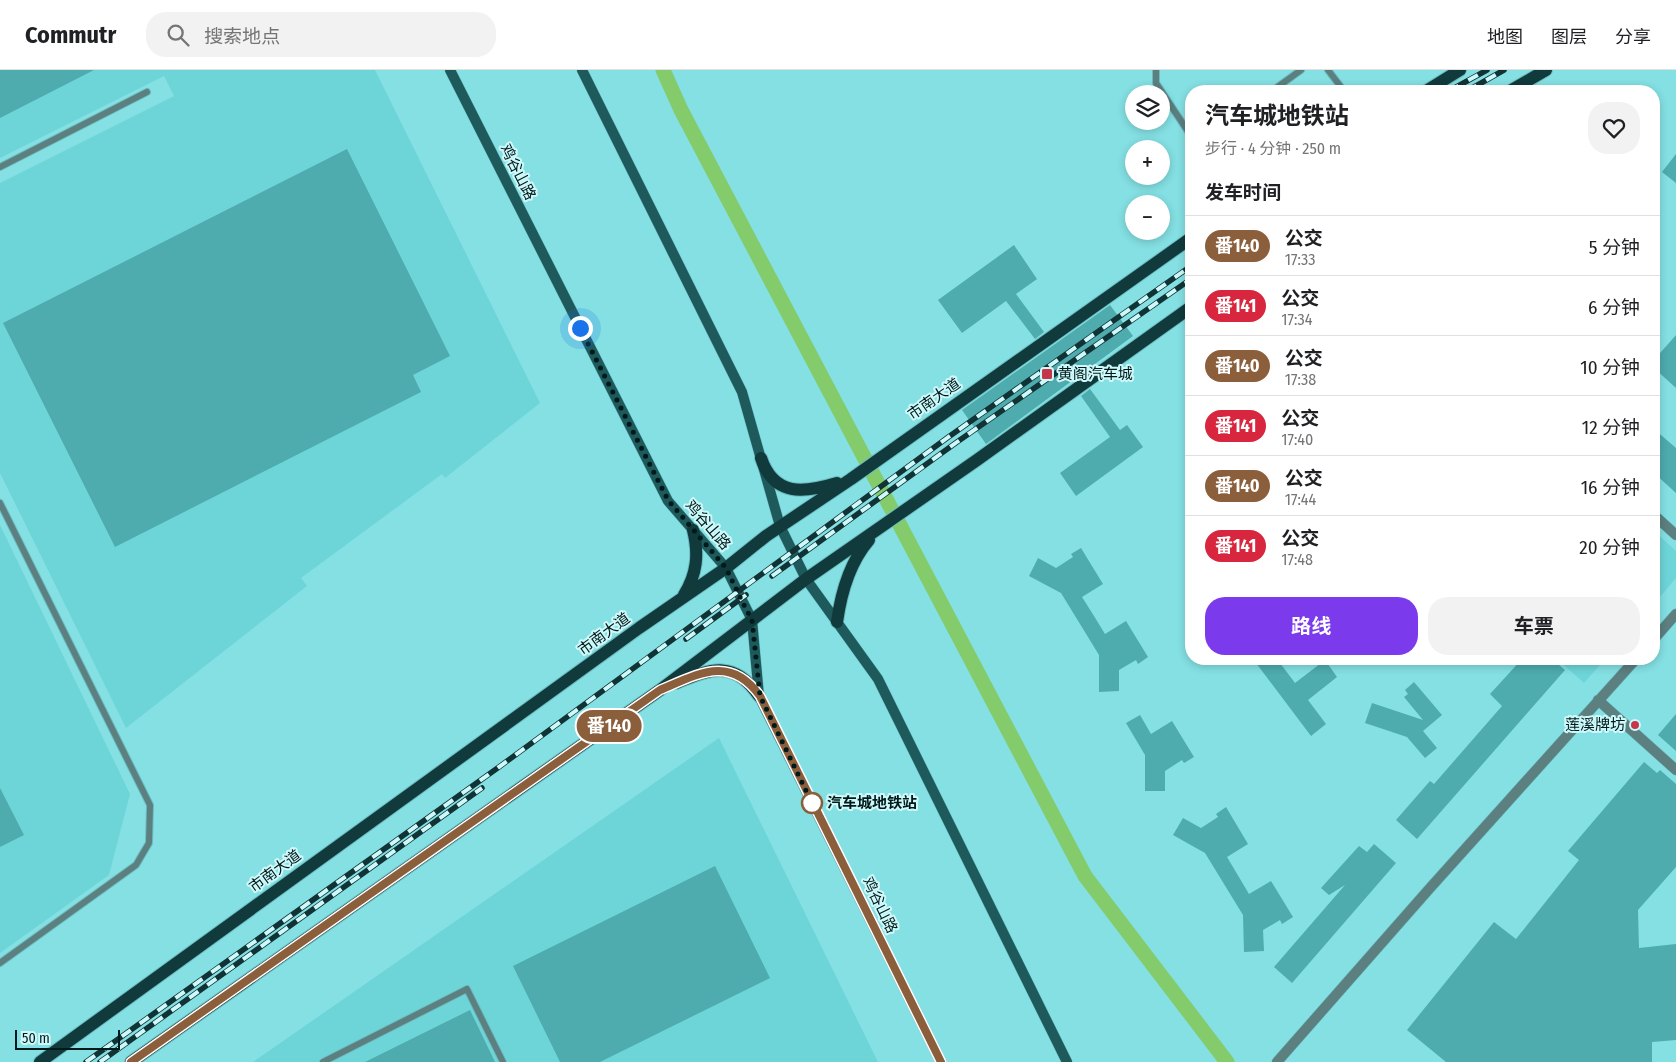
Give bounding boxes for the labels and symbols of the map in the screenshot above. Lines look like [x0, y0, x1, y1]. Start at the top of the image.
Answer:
street label: 鸡谷山路 [496, 141, 540, 203]
your location [568, 316, 593, 341]
place label: 黄阁汽车城 [1058, 365, 1133, 383]
marker: 黄阁汽车城 [1040, 367, 1054, 381]
street label: 市南大道 [904, 374, 964, 424]
street label: 鸡谷山路 [682, 496, 734, 554]
street label: 市南大道 [574, 609, 634, 659]
line badge: 番140 [574, 710, 644, 742]
place label: 莲溪牌坊 [1565, 716, 1625, 734]
marker: 莲溪牌坊 [1629, 719, 1641, 731]
marker: 汽车城地铁站 [801, 792, 823, 814]
place label: 汽车城地铁站 [827, 794, 917, 812]
street label: 市南大道 [245, 846, 305, 896]
street label: 鸡谷山路 [859, 874, 901, 936]
scale bar [15, 1027, 120, 1050]

